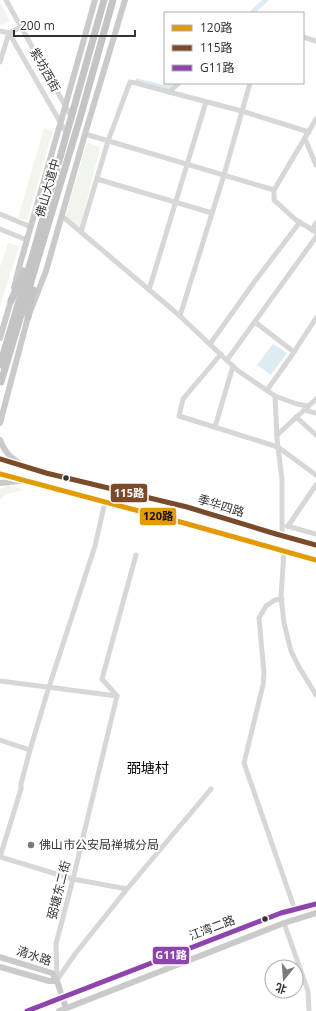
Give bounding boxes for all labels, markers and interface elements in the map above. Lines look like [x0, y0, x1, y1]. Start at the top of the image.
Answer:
scale bar [14, 12, 135, 38]
legend [164, 12, 304, 84]
text: 200 m [20, 17, 55, 34]
text: 120路 [200, 19, 233, 36]
text: 115路 [200, 39, 233, 56]
street label: 紫坊西街 [26, 45, 65, 95]
text: G11路 [200, 59, 234, 76]
street label: 佛山大道中 [31, 157, 64, 219]
unlabelled marker [61, 473, 71, 483]
line badge: 115路 [110, 483, 148, 503]
text: 115路 [114, 485, 145, 500]
street label: 季华四路 [196, 490, 247, 521]
line badge: 120路 [139, 507, 177, 526]
text: 120路 [143, 508, 174, 523]
district label: 弼塘村 [127, 758, 169, 777]
place label: 佛山市公安局禅城分局 [39, 836, 159, 853]
marker: 佛山市公安局禅城分局 [26, 840, 36, 850]
street label: 弼塘东二街 [43, 859, 74, 921]
street label: 江湾二路 [186, 911, 237, 944]
unlabelled marker [260, 914, 270, 924]
street label: 清水路 [14, 942, 54, 969]
line badge: G11路 [152, 946, 190, 965]
text: G11路 [155, 947, 188, 962]
north arrow [264, 959, 304, 999]
text: 北 [273, 980, 288, 998]

